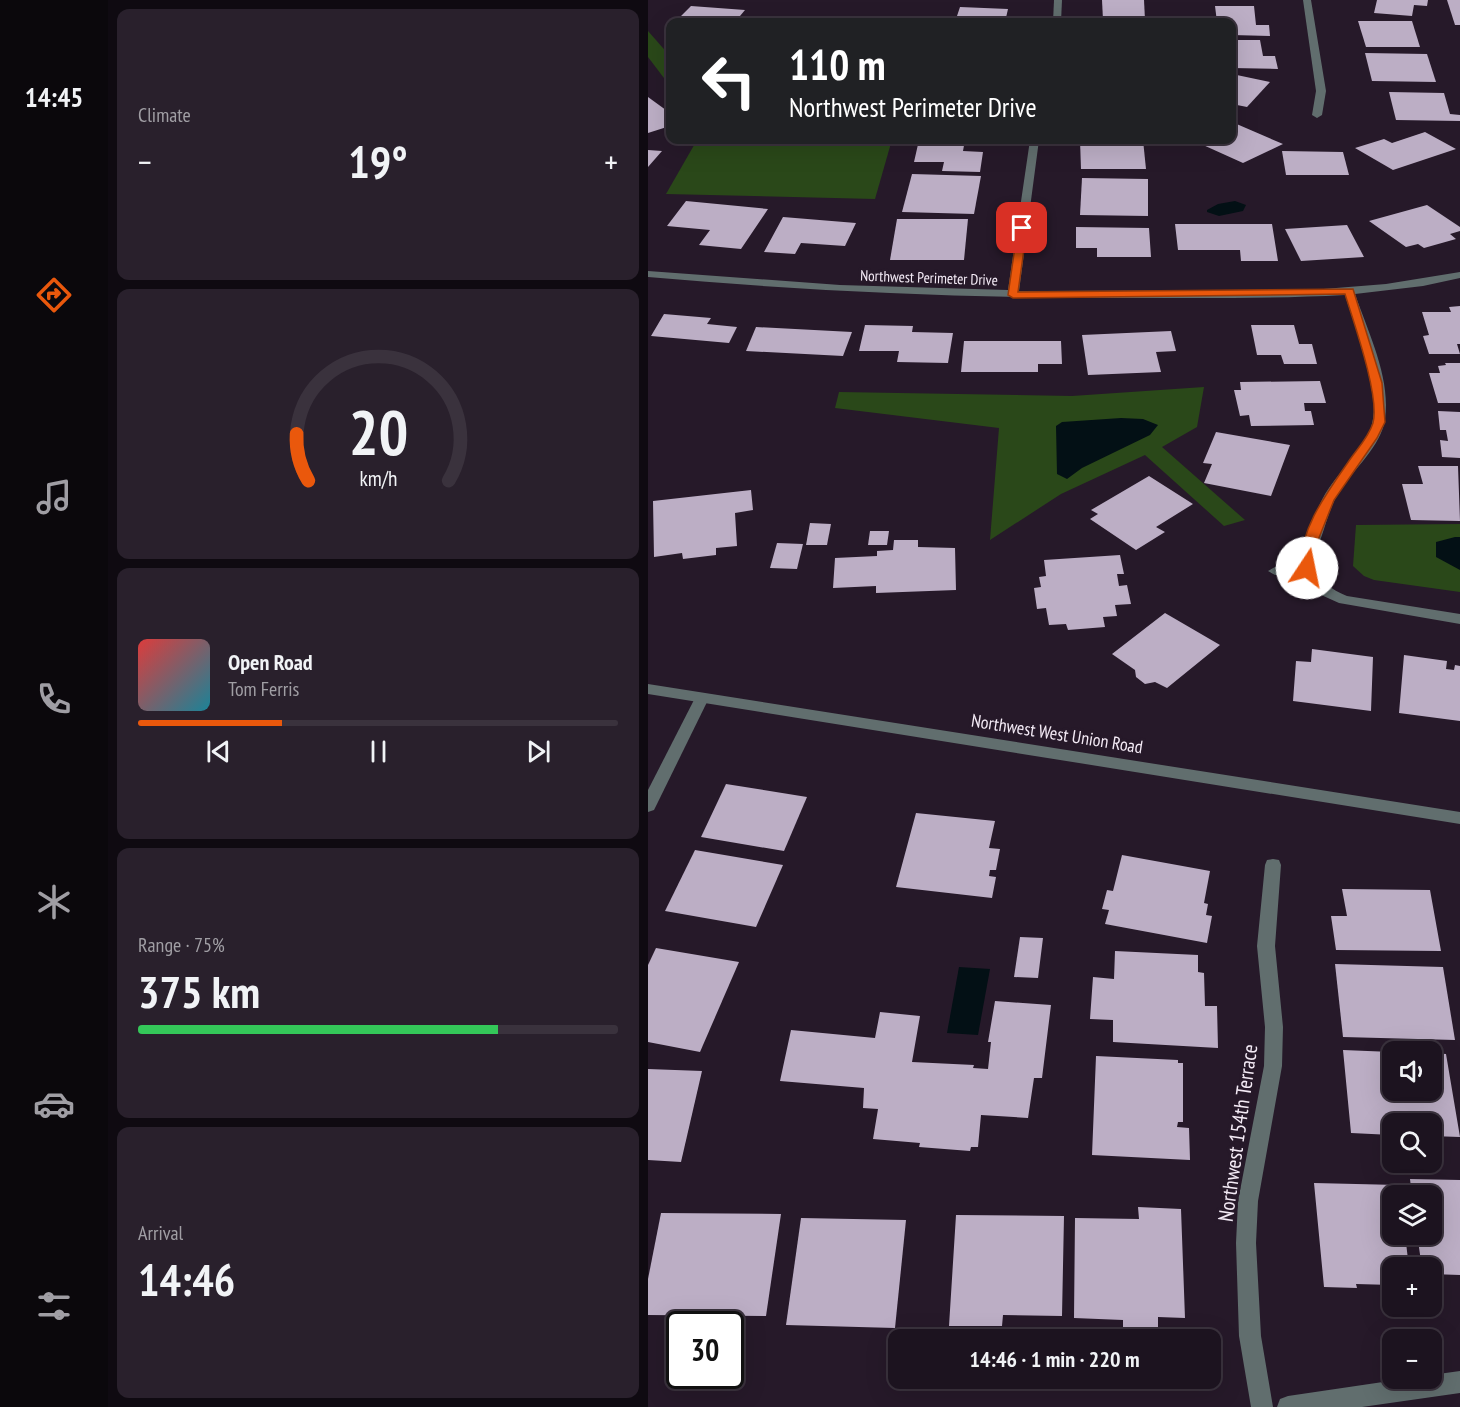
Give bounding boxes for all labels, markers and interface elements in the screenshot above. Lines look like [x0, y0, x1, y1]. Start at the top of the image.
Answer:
text: 110 m [789, 37, 886, 92]
icon: left [690, 42, 768, 120]
text: 14:45 [25, 80, 83, 114]
text: Northwest Perimeter Drive [789, 90, 1037, 124]
text: Climate [138, 102, 191, 128]
text: 19° [348, 132, 408, 190]
text: − [138, 140, 152, 183]
text: + [604, 140, 618, 183]
pin [996, 202, 1047, 253]
icon: arrive [1005, 211, 1038, 244]
street label: Northwest Perimeter Drive [860, 266, 998, 289]
icon: directions [33, 274, 75, 316]
text: 20 [348, 391, 408, 472]
text: km/h [359, 464, 397, 492]
icon: music [33, 476, 75, 518]
position arrow [1275, 536, 1339, 600]
text: Open Road [228, 648, 313, 676]
text: Tom Ferris [228, 676, 299, 702]
icon: phone [33, 678, 75, 720]
street label: Northwest West Union Road [970, 709, 1144, 758]
icon: previous [202, 735, 235, 768]
icon: pause [362, 735, 395, 768]
icon: next [522, 735, 555, 768]
icon: climate [33, 881, 75, 923]
text: Range · 75% [138, 932, 225, 958]
text: 375 km [138, 962, 260, 1020]
map controls [1382, 1041, 1442, 1389]
button: sound [1382, 1041, 1442, 1101]
street label: Northwest 154th Terrace [1212, 1043, 1263, 1223]
icon: car [33, 1083, 75, 1125]
button: search [1382, 1113, 1442, 1173]
button: layers [1382, 1185, 1442, 1245]
text: Arrival [138, 1220, 183, 1246]
text: 14:46 [138, 1250, 235, 1308]
button: + [1382, 1257, 1442, 1317]
icon: filters [33, 1285, 75, 1327]
speed limit sign: 30 [666, 1311, 744, 1389]
button: − [1382, 1329, 1442, 1389]
text: 14:46 · 1 min · 220 m [969, 1345, 1140, 1373]

